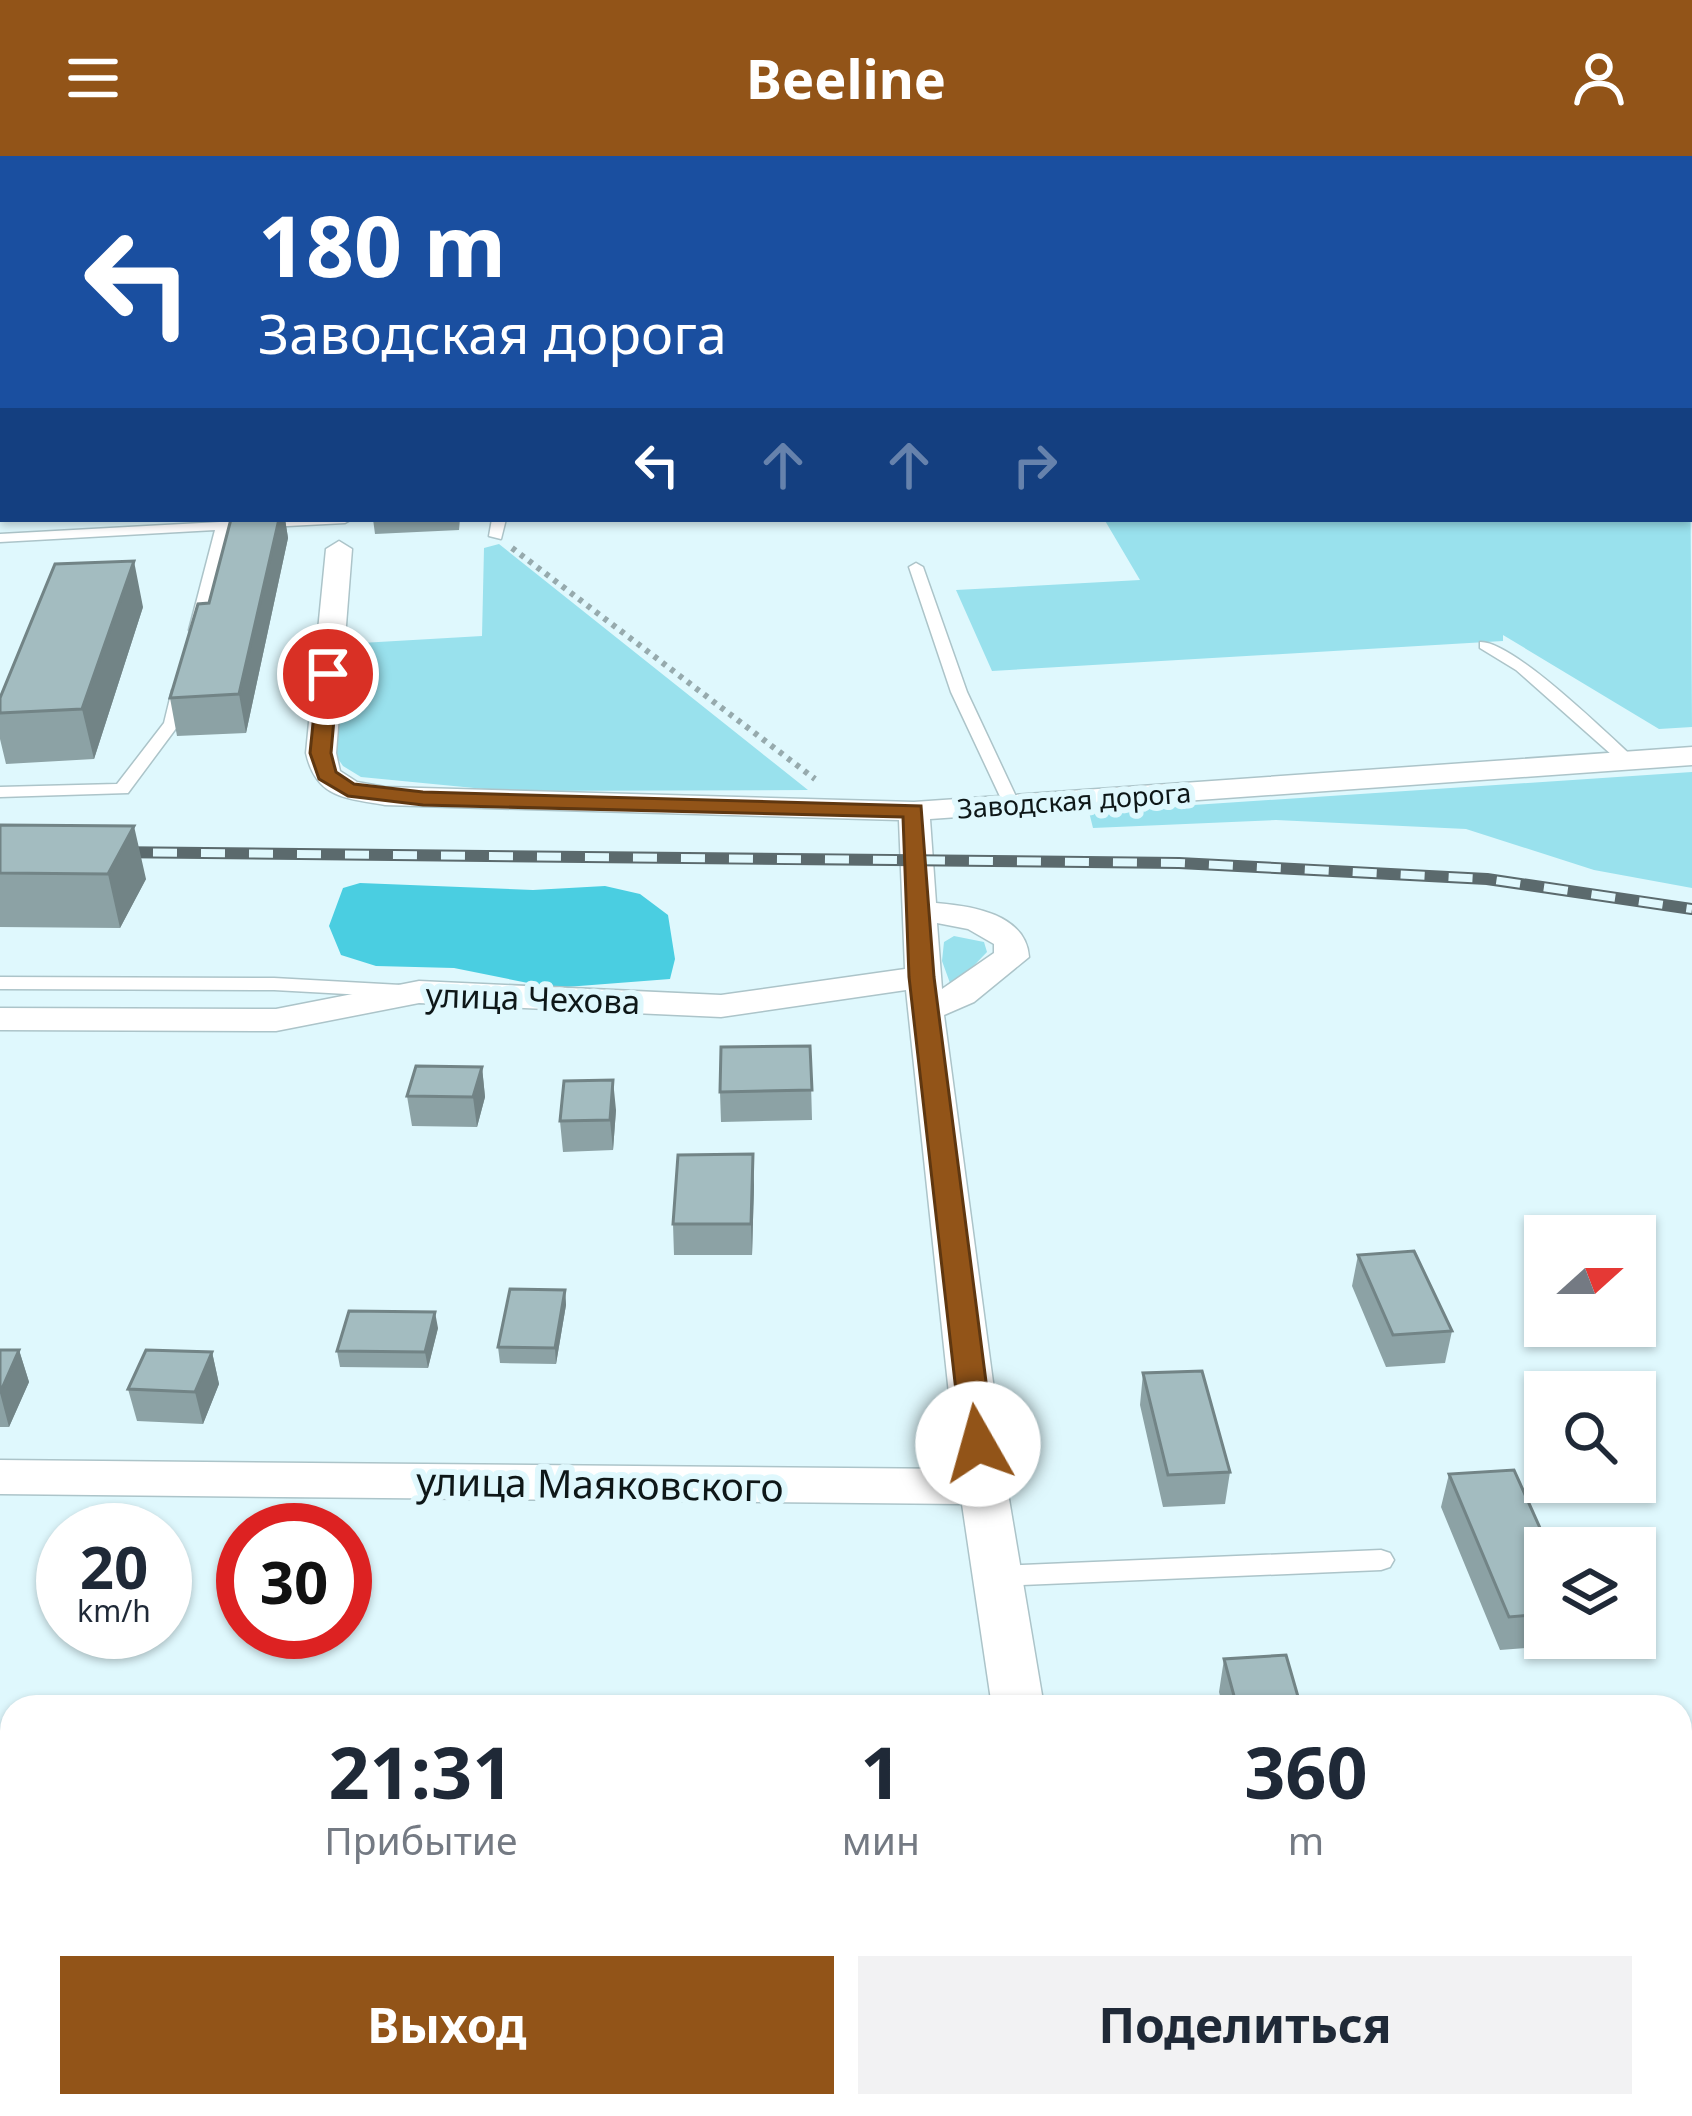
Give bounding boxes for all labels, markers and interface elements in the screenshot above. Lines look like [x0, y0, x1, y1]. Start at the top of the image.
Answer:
text: Beeline [746, 41, 946, 115]
icon: menu [60, 45, 126, 111]
icon: person [1566, 45, 1632, 111]
text: 180 m [258, 187, 506, 302]
icon: left [60, 204, 216, 360]
text: Заводская дорога [258, 296, 727, 370]
icon: left [624, 432, 690, 498]
icon: ahead [750, 432, 816, 498]
icon: ahead [876, 432, 942, 498]
icon: right [1002, 432, 1068, 498]
pin [277, 623, 379, 725]
icon: arrive [295, 641, 361, 707]
street label: Заводская дорога [956, 773, 1192, 827]
street label: улица Чехова [425, 972, 641, 1024]
north arrow [1524, 1215, 1656, 1347]
map controls [1524, 1215, 1656, 1659]
button: search [1524, 1371, 1656, 1503]
position arrow [915, 1381, 1041, 1507]
street label: улица Маяковского [416, 1453, 784, 1513]
speed limit sign: 30 [216, 1503, 372, 1659]
text: 20 [80, 1525, 148, 1607]
button: layers [1524, 1527, 1656, 1659]
text: km/h [77, 1590, 151, 1631]
text: 21:31 [328, 1722, 513, 1820]
text: 1 [860, 1722, 901, 1820]
text: 360 [1244, 1722, 1368, 1820]
text: Прибытие [324, 1813, 518, 1866]
text: мин [842, 1813, 920, 1866]
text: m [1288, 1813, 1324, 1866]
button: Выход [60, 1956, 834, 2094]
button: Поделиться [858, 1956, 1632, 2094]

